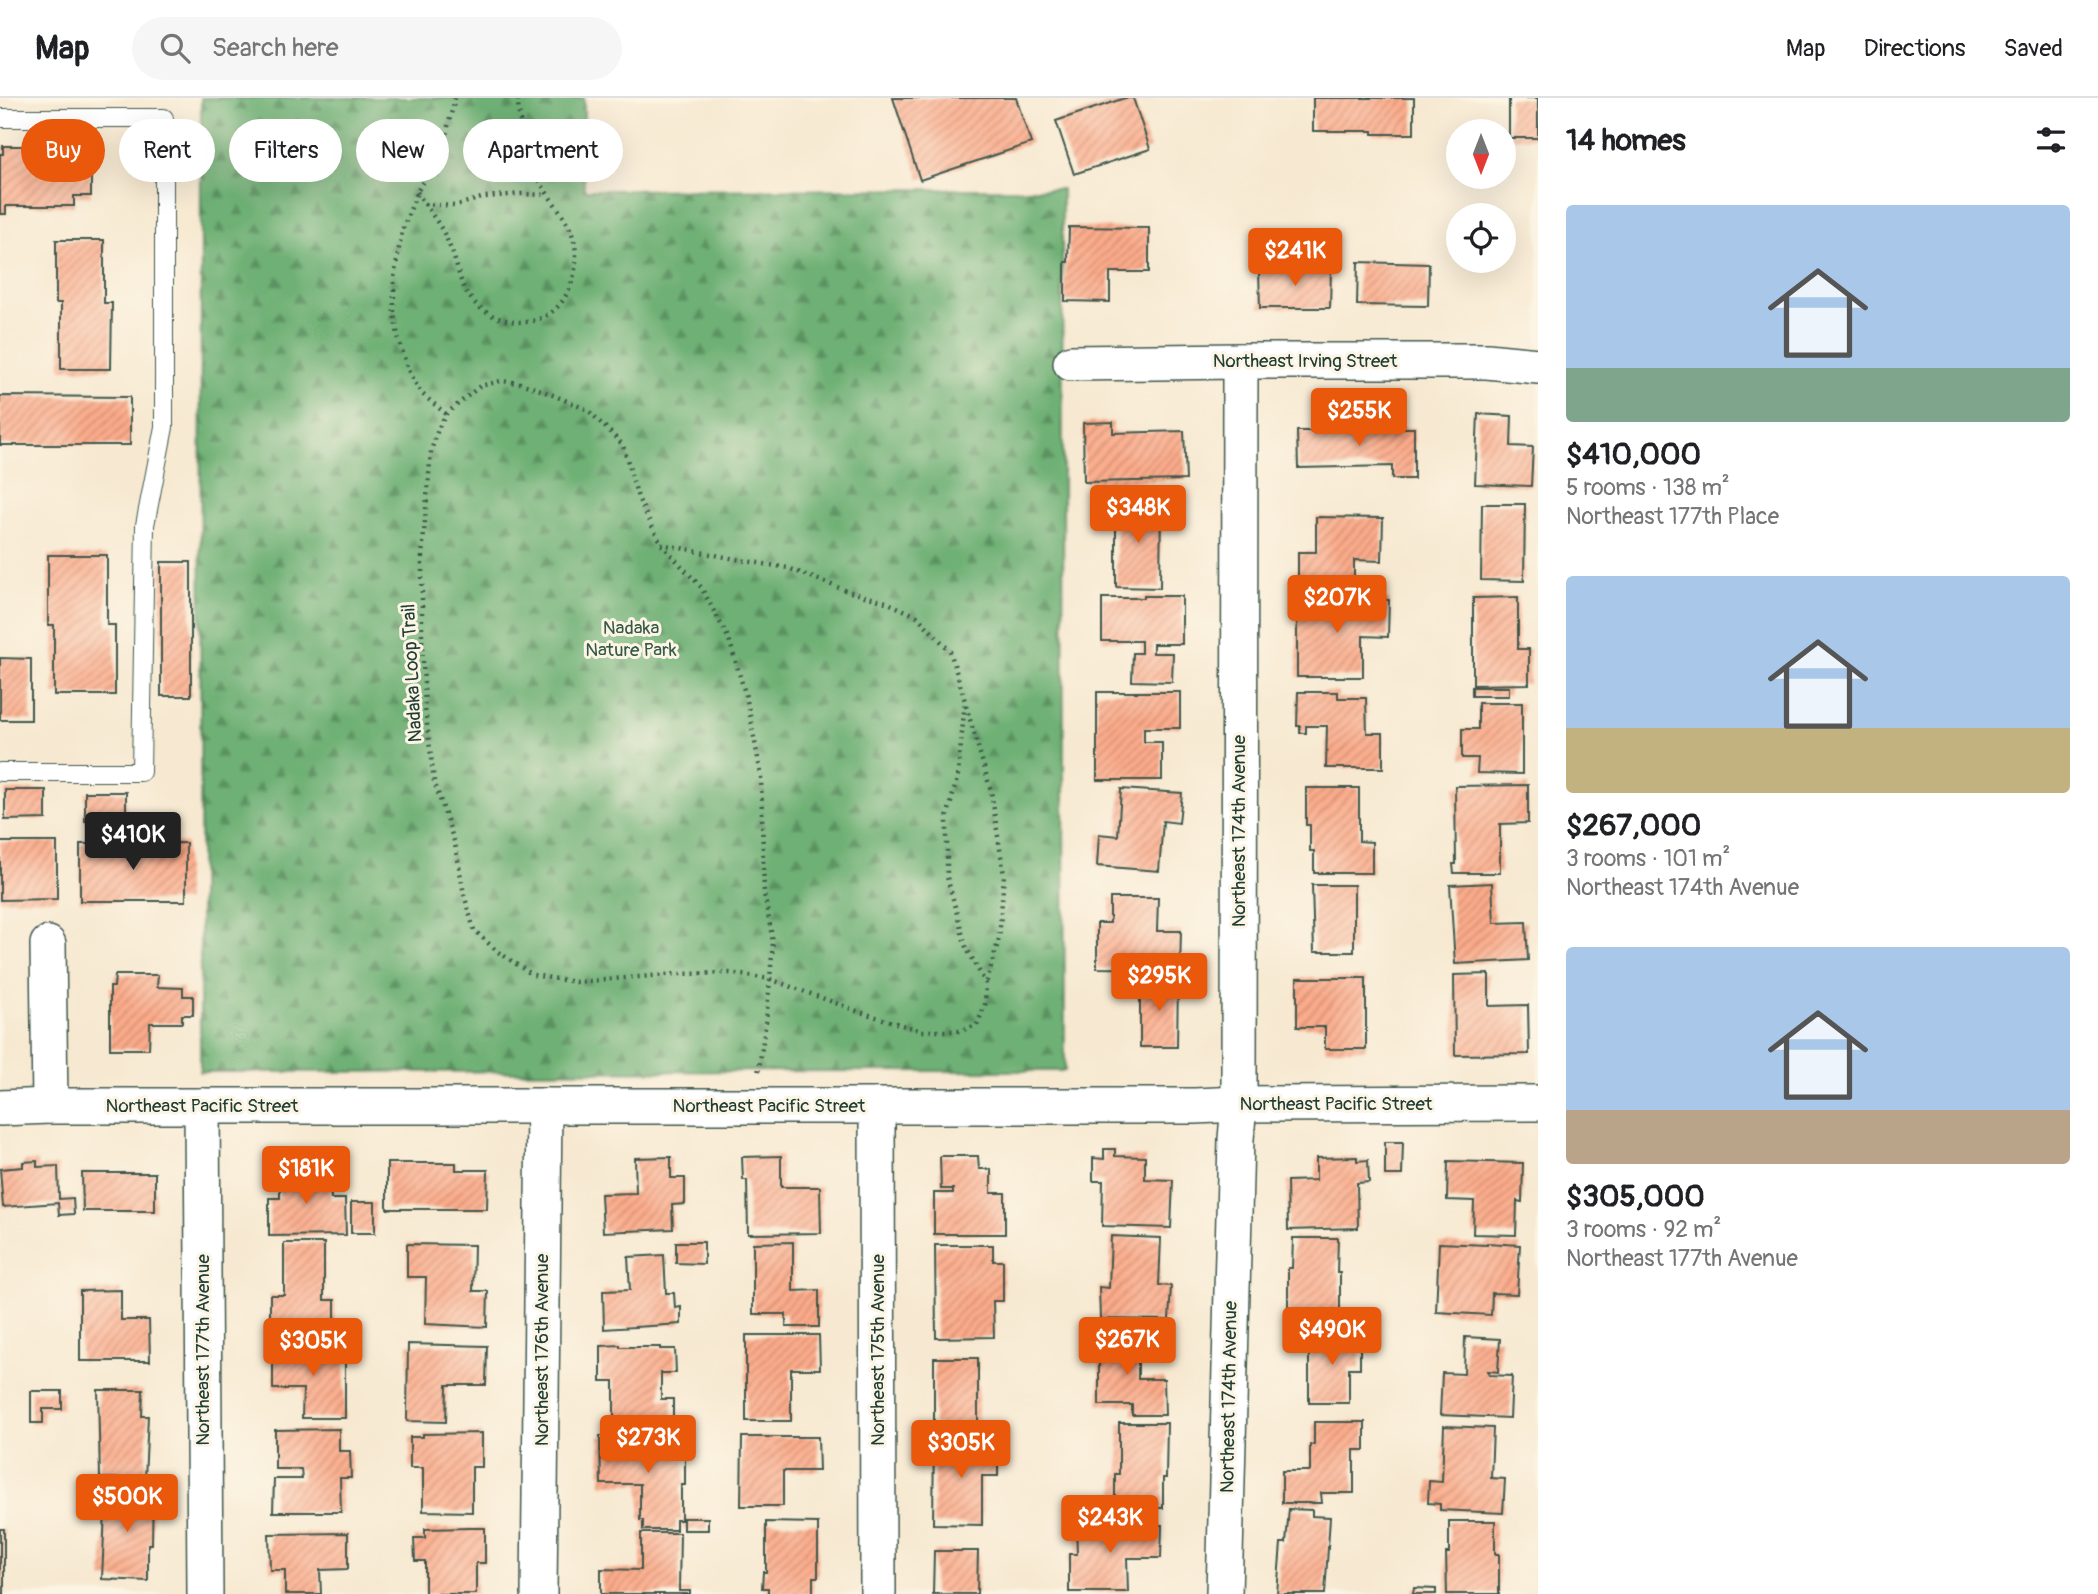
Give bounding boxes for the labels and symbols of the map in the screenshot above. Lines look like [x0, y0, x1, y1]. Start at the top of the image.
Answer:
north arrow [1446, 119, 1516, 189]
pin: $241K [1246, 228, 1344, 288]
street label: Northeast Irving Street [1213, 349, 1398, 373]
pin: $255K [1310, 388, 1408, 448]
pin: $348K [1089, 486, 1187, 545]
pin: $207K [1288, 575, 1386, 635]
street label: Nadaka Loop Trail [396, 603, 428, 743]
park label: Nadaka Nature Park [585, 616, 677, 662]
street label: Northeast 174th Avenue [1227, 734, 1251, 927]
pin: $410K [84, 812, 182, 872]
pin: $295K [1110, 954, 1208, 1013]
street label: Northeast Pacific Street [1240, 1092, 1433, 1116]
street label: Northeast Pacific Street [106, 1094, 299, 1118]
street label: Northeast Pacific Street [673, 1094, 866, 1118]
pin: $181K [257, 1146, 355, 1206]
street label: Northeast 176th Avenue [530, 1253, 554, 1446]
street label: Northeast 175th Avenue [866, 1253, 890, 1446]
street label: Northeast 177th Avenue [191, 1254, 215, 1446]
street label: Northeast 174th Avenue [1215, 1300, 1243, 1493]
pin: $490K [1283, 1308, 1381, 1367]
pin: $305K [264, 1318, 362, 1378]
pin: $267K [1078, 1318, 1176, 1377]
pin: $273K [599, 1416, 697, 1475]
pin: $305K [912, 1420, 1010, 1480]
pin: $500K [78, 1474, 176, 1534]
pin: $243K [1061, 1496, 1159, 1555]

